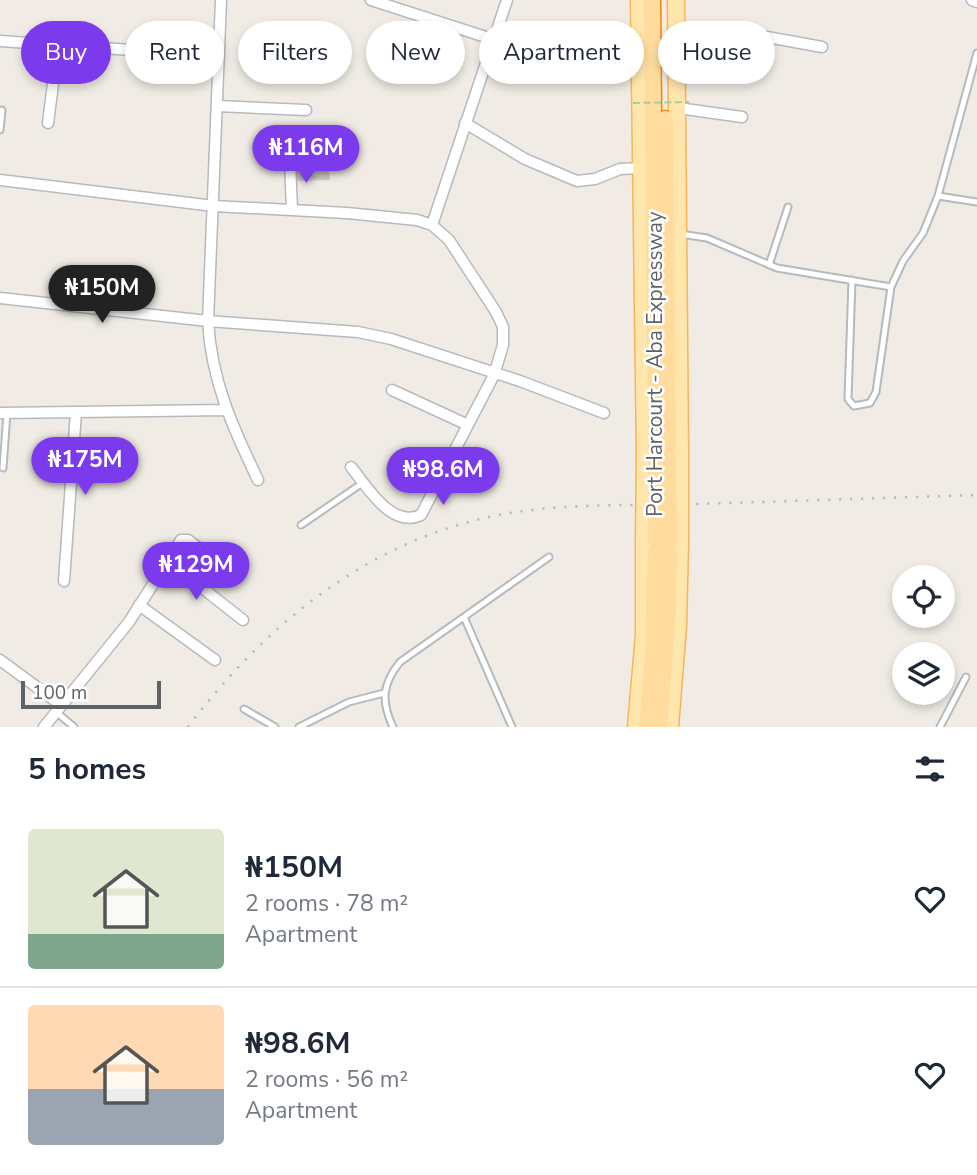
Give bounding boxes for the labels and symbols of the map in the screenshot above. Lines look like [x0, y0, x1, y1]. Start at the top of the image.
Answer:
pin: ₦116M [257, 125, 355, 185]
street label: Port Harcourt - Aba Expressway [641, 211, 669, 517]
pin: ₦150M [53, 266, 151, 325]
pin: ₦175M [36, 438, 134, 497]
pin: ₦98.6M [386, 448, 500, 507]
pin: ₦129M [147, 542, 245, 602]
scale bar [21, 678, 161, 710]

